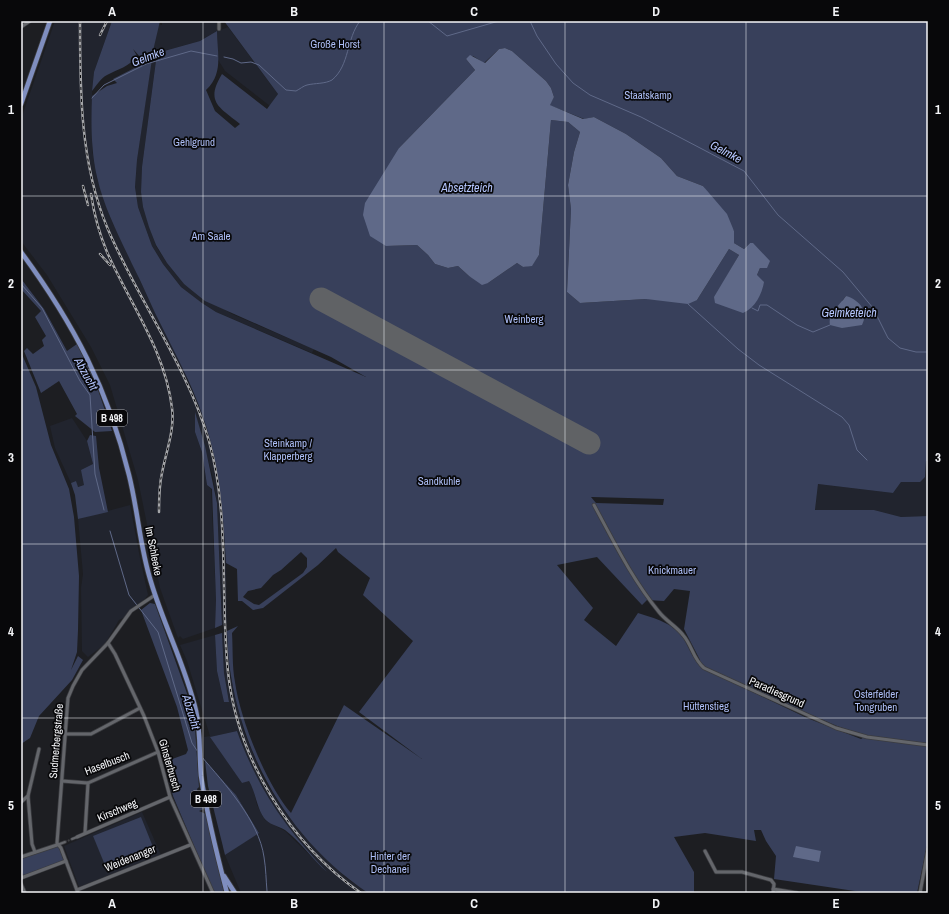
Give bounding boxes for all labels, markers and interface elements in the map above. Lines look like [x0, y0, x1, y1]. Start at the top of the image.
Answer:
text: A [108, 3, 116, 20]
text: B [290, 3, 298, 20]
text: C [470, 3, 478, 20]
text: D [652, 3, 660, 20]
text: E [832, 3, 840, 20]
park label: Große Horst [310, 37, 360, 51]
water label: Gelmke [129, 43, 167, 71]
park label: Staatskamp [624, 88, 672, 102]
text: 1 [8, 101, 14, 118]
text: 1 [935, 101, 941, 118]
park label: Gehlgrund [173, 135, 215, 149]
water label: Gelmke [707, 137, 745, 167]
water label: Absetzteich [440, 180, 493, 196]
park label: Am Saale [190, 229, 231, 243]
text: 2 [8, 275, 14, 292]
text: 2 [935, 275, 941, 292]
water label: Gelmketeich [821, 305, 877, 321]
park label: Weinberg [505, 312, 543, 326]
water label: Abzucht [70, 354, 102, 394]
road number: B 498 [97, 410, 127, 426]
park label: Steinkamp / Klapperberg [263, 436, 313, 463]
text: 3 [8, 449, 14, 466]
text: 3 [935, 449, 941, 466]
park label: Sandkuhle [418, 474, 460, 488]
street label: Im Schleeke [142, 525, 166, 577]
park label: Knickmauer [648, 563, 696, 577]
text: 4 [8, 623, 14, 640]
text: 4 [935, 623, 941, 640]
street label: Paradiesgrund [747, 674, 807, 710]
park label: Osterfelder Tongruben [854, 687, 898, 714]
water label: Abzucht [178, 692, 204, 732]
park label: Hüttenstieg [683, 699, 729, 713]
street label: Sudmerbergstraße [46, 703, 66, 779]
street label: Ginsterbusch [156, 737, 184, 793]
street label: Haselbusch [82, 748, 132, 778]
road number: B 498 [191, 791, 221, 807]
street label: Kirschweg [95, 795, 139, 825]
text: 5 [8, 797, 14, 814]
text: 5 [935, 797, 941, 814]
street label: Weidenanger [102, 841, 158, 875]
park label: Hinter der Dechanei [370, 849, 410, 876]
text: A [108, 895, 116, 912]
text: B [290, 895, 298, 912]
text: C [470, 895, 478, 912]
text: D [652, 895, 660, 912]
text: E [832, 895, 840, 912]

